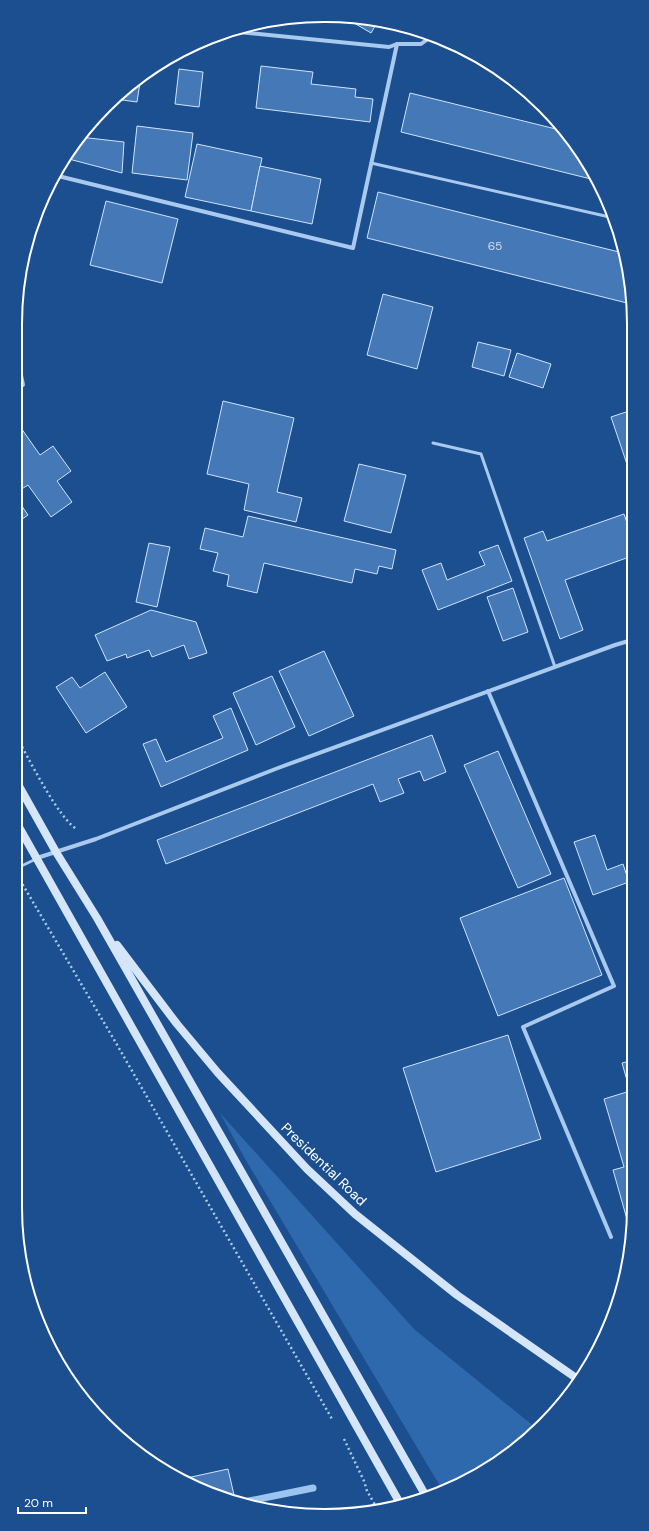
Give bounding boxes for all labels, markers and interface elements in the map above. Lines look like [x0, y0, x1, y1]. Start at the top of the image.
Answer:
house number: 65 [488, 238, 502, 254]
street label: Presidential Road [277, 1119, 371, 1209]
scale bar [18, 1489, 86, 1515]
text: 20 m [24, 1495, 53, 1511]

